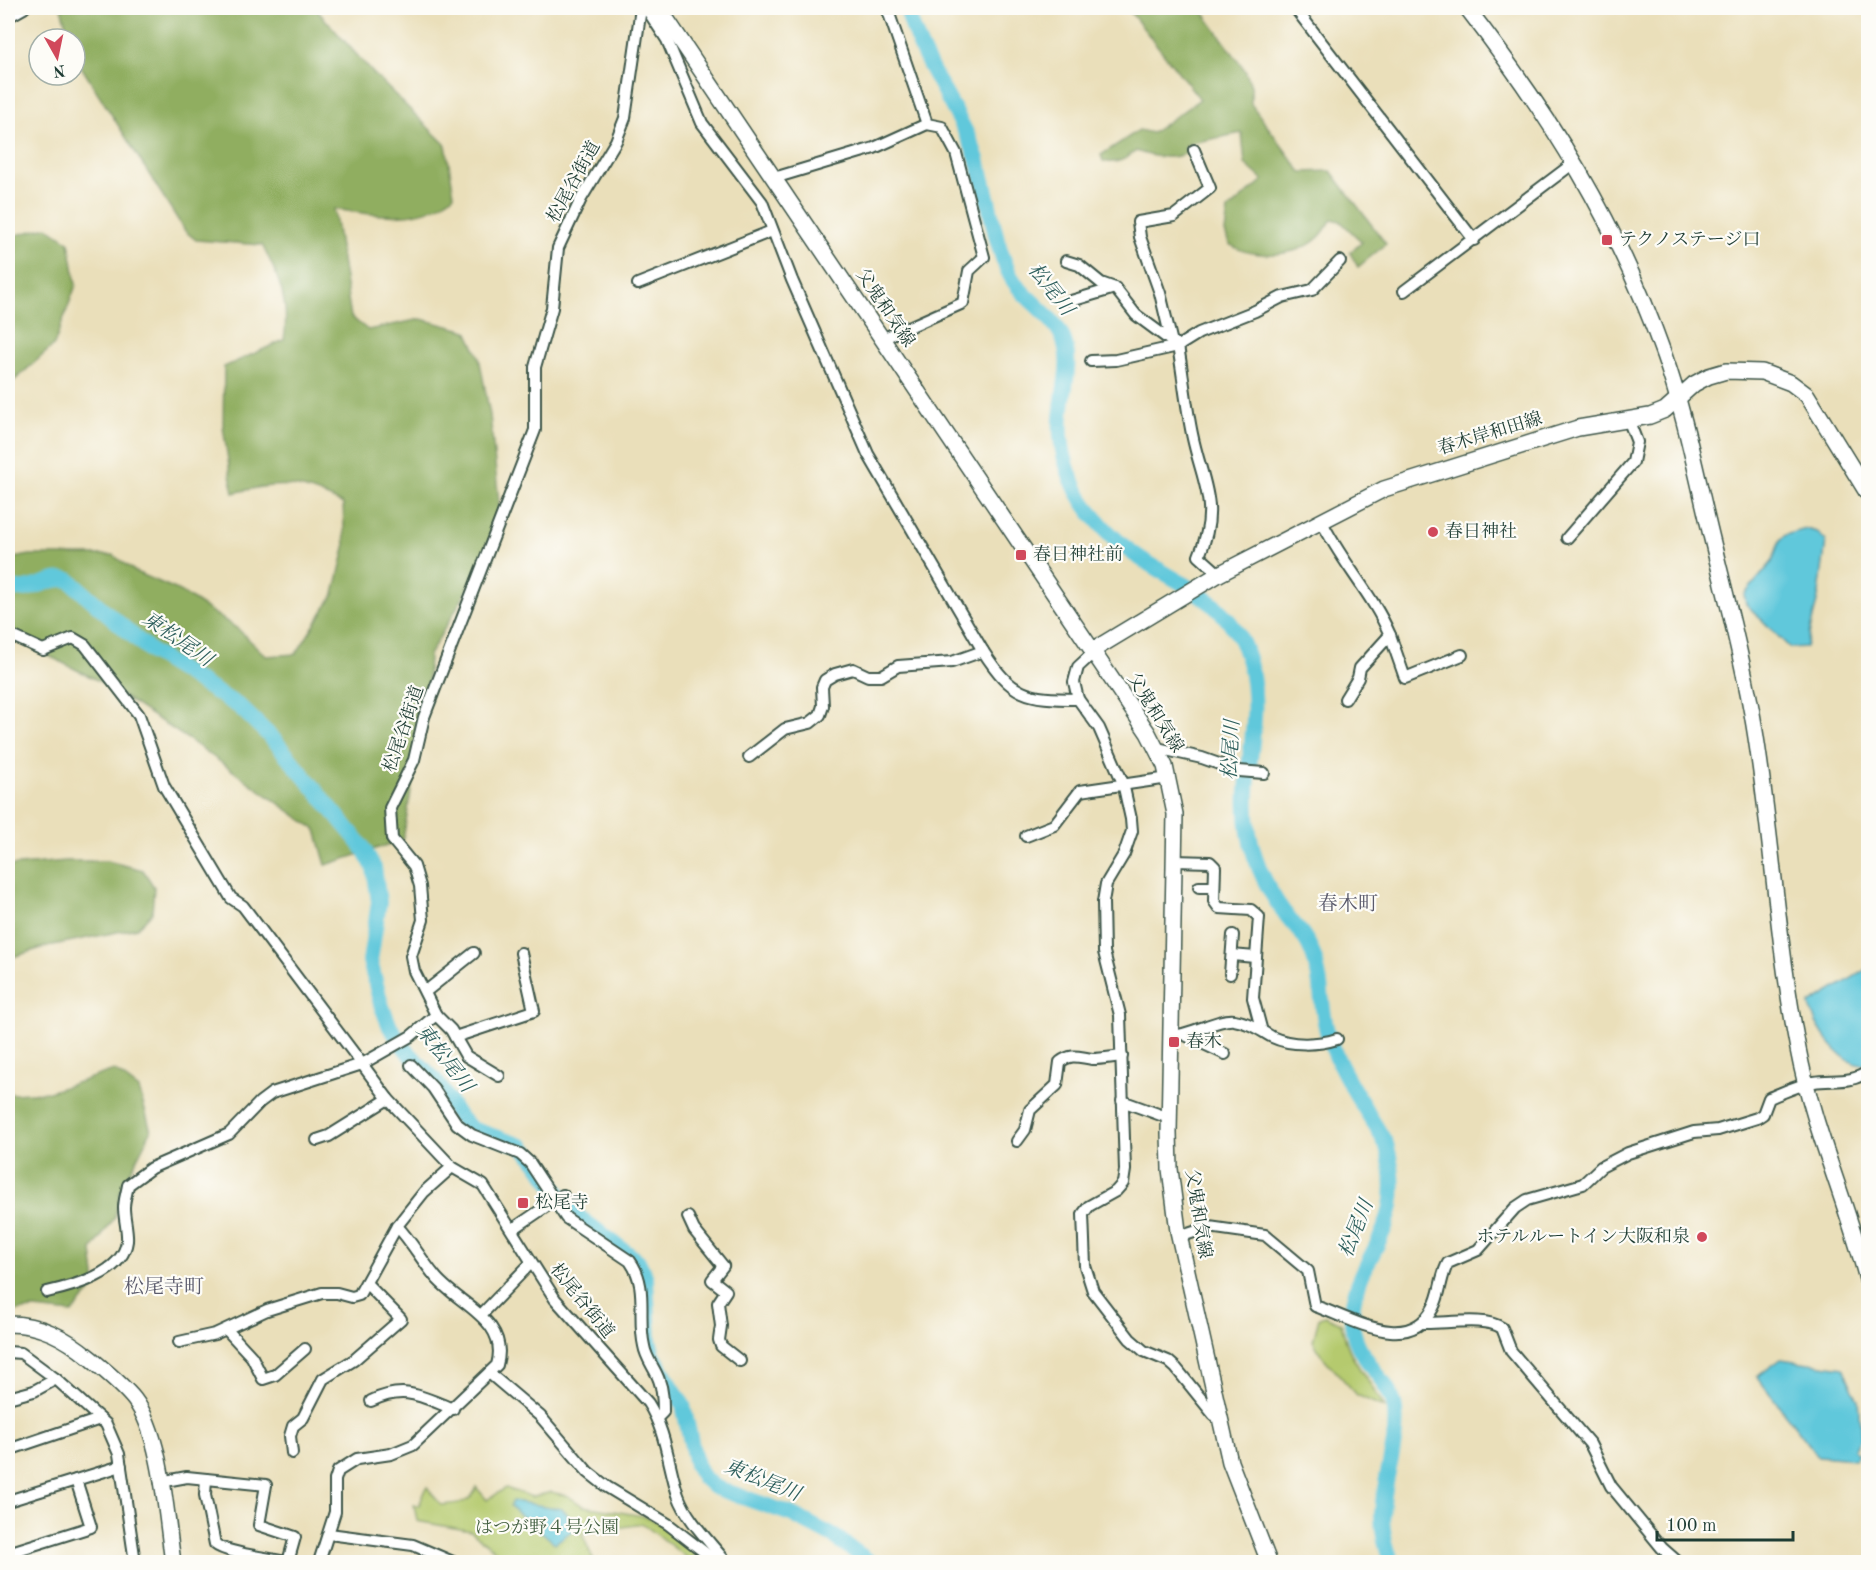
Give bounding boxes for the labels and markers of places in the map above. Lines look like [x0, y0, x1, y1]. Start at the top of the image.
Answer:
place label: テクノステージ口 [1619, 230, 1760, 249]
marker: テクノステージ口 [1600, 233, 1614, 247]
place label: 春日神社 [1445, 521, 1517, 541]
marker: 春日神社 [1426, 525, 1440, 539]
place label: 春日神社前 [1033, 544, 1123, 564]
marker: 春日神社前 [1014, 548, 1028, 562]
place label: 春木 [1186, 1031, 1222, 1051]
marker: 春木 [1167, 1035, 1181, 1049]
place label: 松尾寺 [535, 1192, 589, 1212]
marker: 松尾寺 [516, 1196, 530, 1210]
place label: ホテルルートイン大阪和泉 [1476, 1226, 1690, 1246]
marker: ホテルルートイン大阪和泉 [1695, 1230, 1709, 1244]

